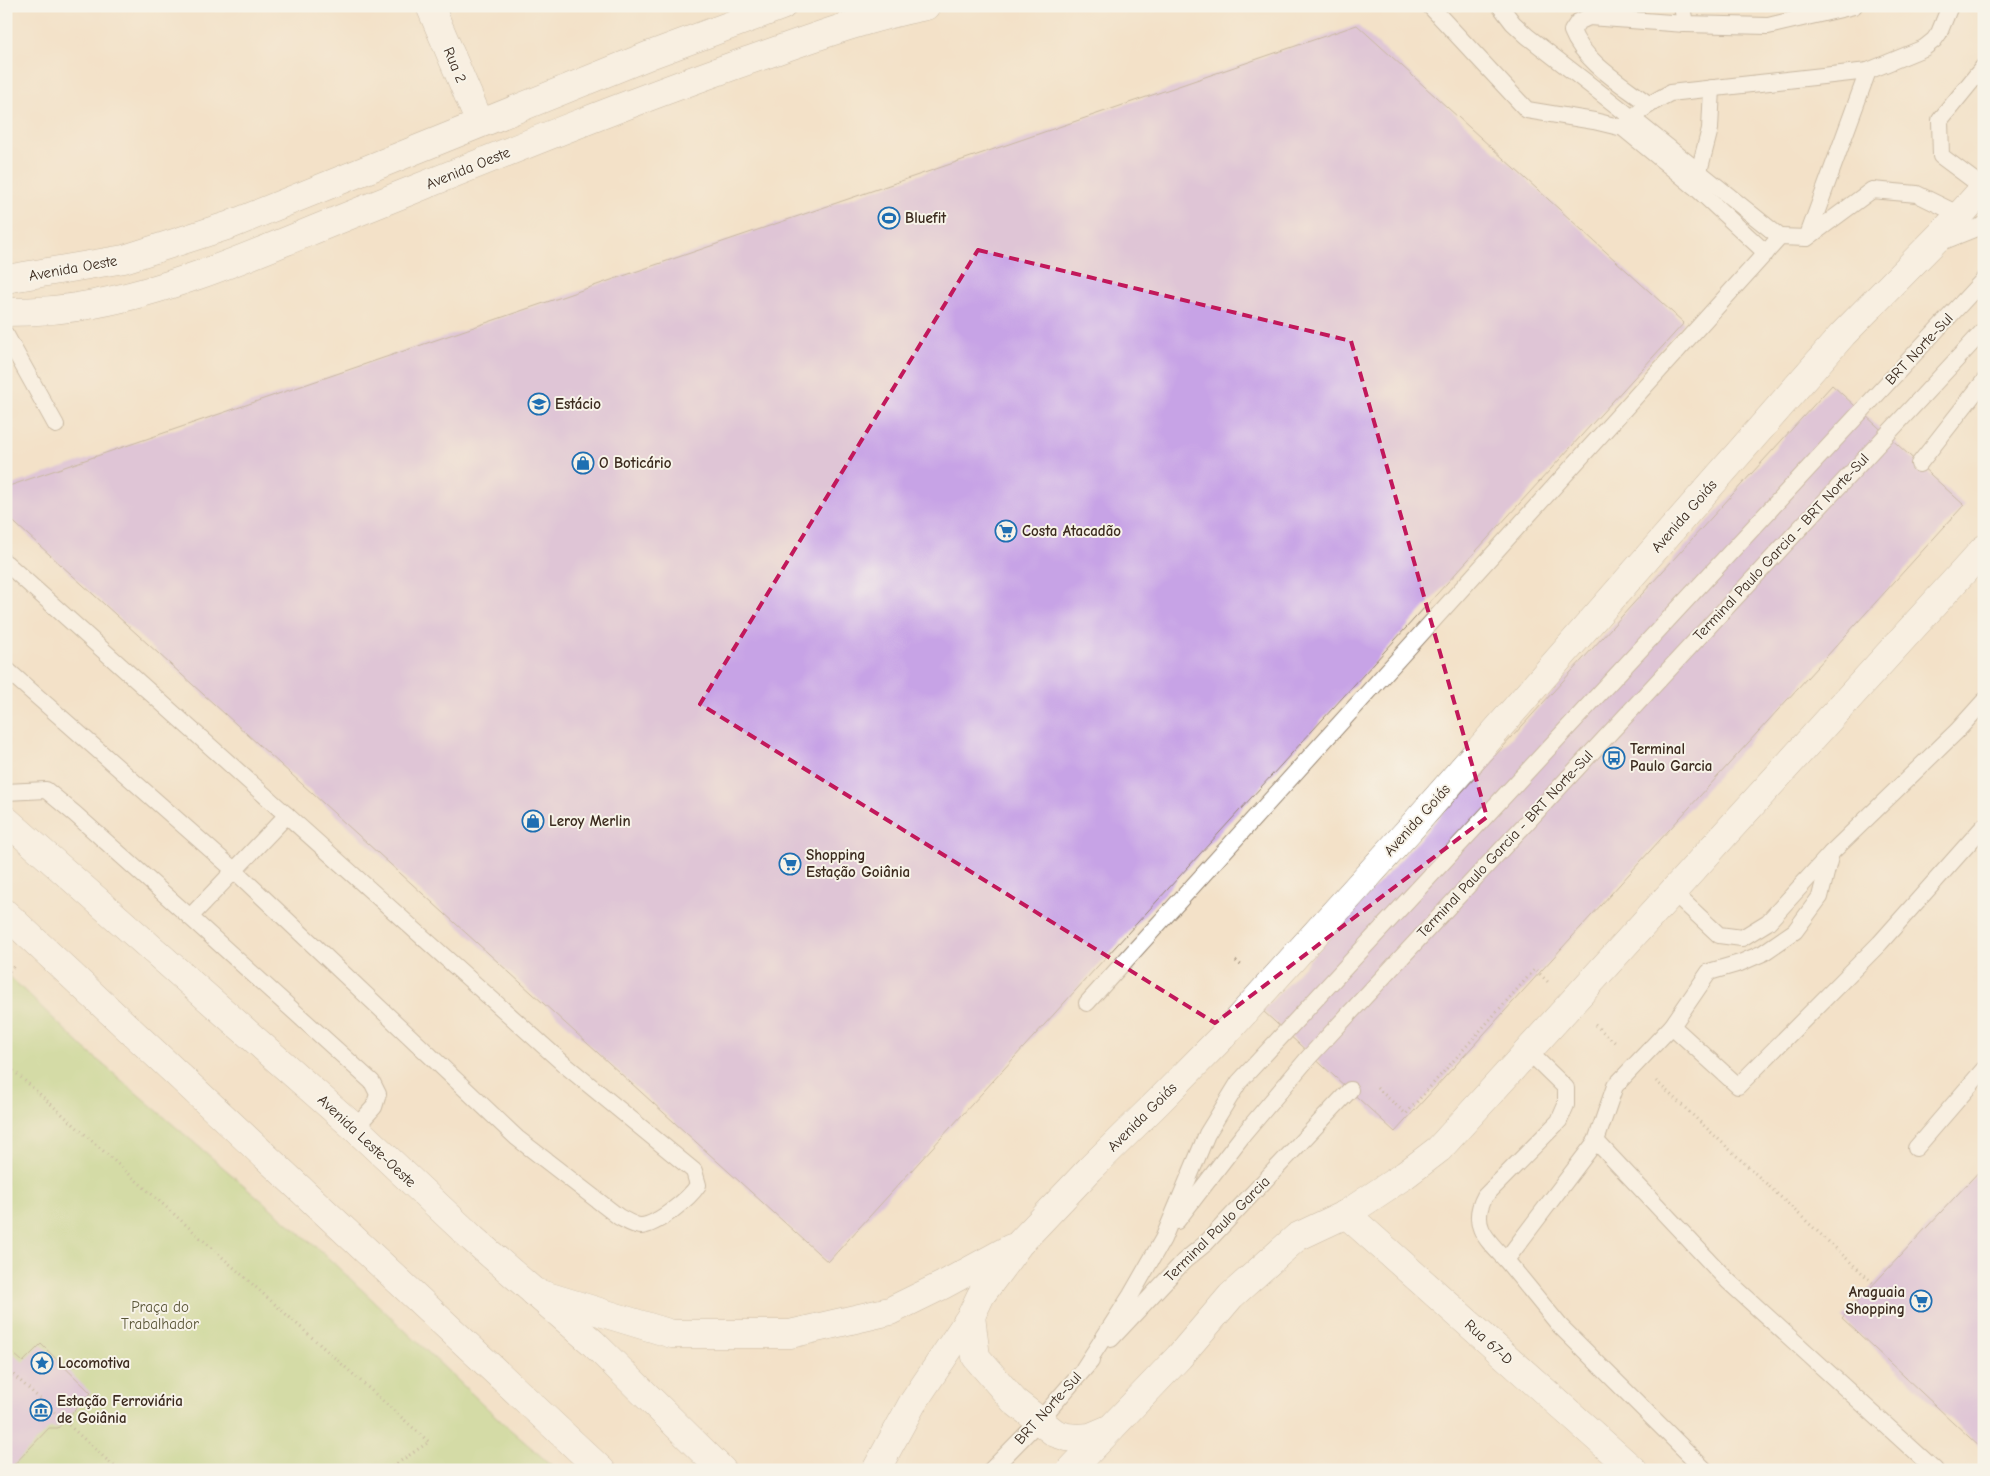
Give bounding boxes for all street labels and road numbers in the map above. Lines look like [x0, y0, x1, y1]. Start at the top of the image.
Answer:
street label: Rua 2 [439, 44, 471, 86]
street label: Avenida Oeste [423, 143, 513, 193]
street label: Avenida Oeste [27, 251, 119, 285]
street label: BRT Norte-Sul [1881, 309, 1957, 389]
street label: Terminal Paulo Garcia - BRT Norte-Sul [1689, 450, 1873, 644]
street label: Avenida Goiás [1647, 476, 1721, 556]
street label: Terminal Paulo Garcia - BRT Norte-Sul [1413, 747, 1597, 941]
street label: Avenida Goiás [1380, 780, 1454, 860]
street label: Avenida Goiás [1104, 1079, 1180, 1155]
street label: Avenida Leste-Oeste [314, 1091, 420, 1191]
street label: Terminal Paulo Garcia [1160, 1172, 1274, 1286]
street label: Rua 67-D [1461, 1316, 1517, 1368]
street label: BRT Norte-Sul [1011, 1368, 1085, 1448]

